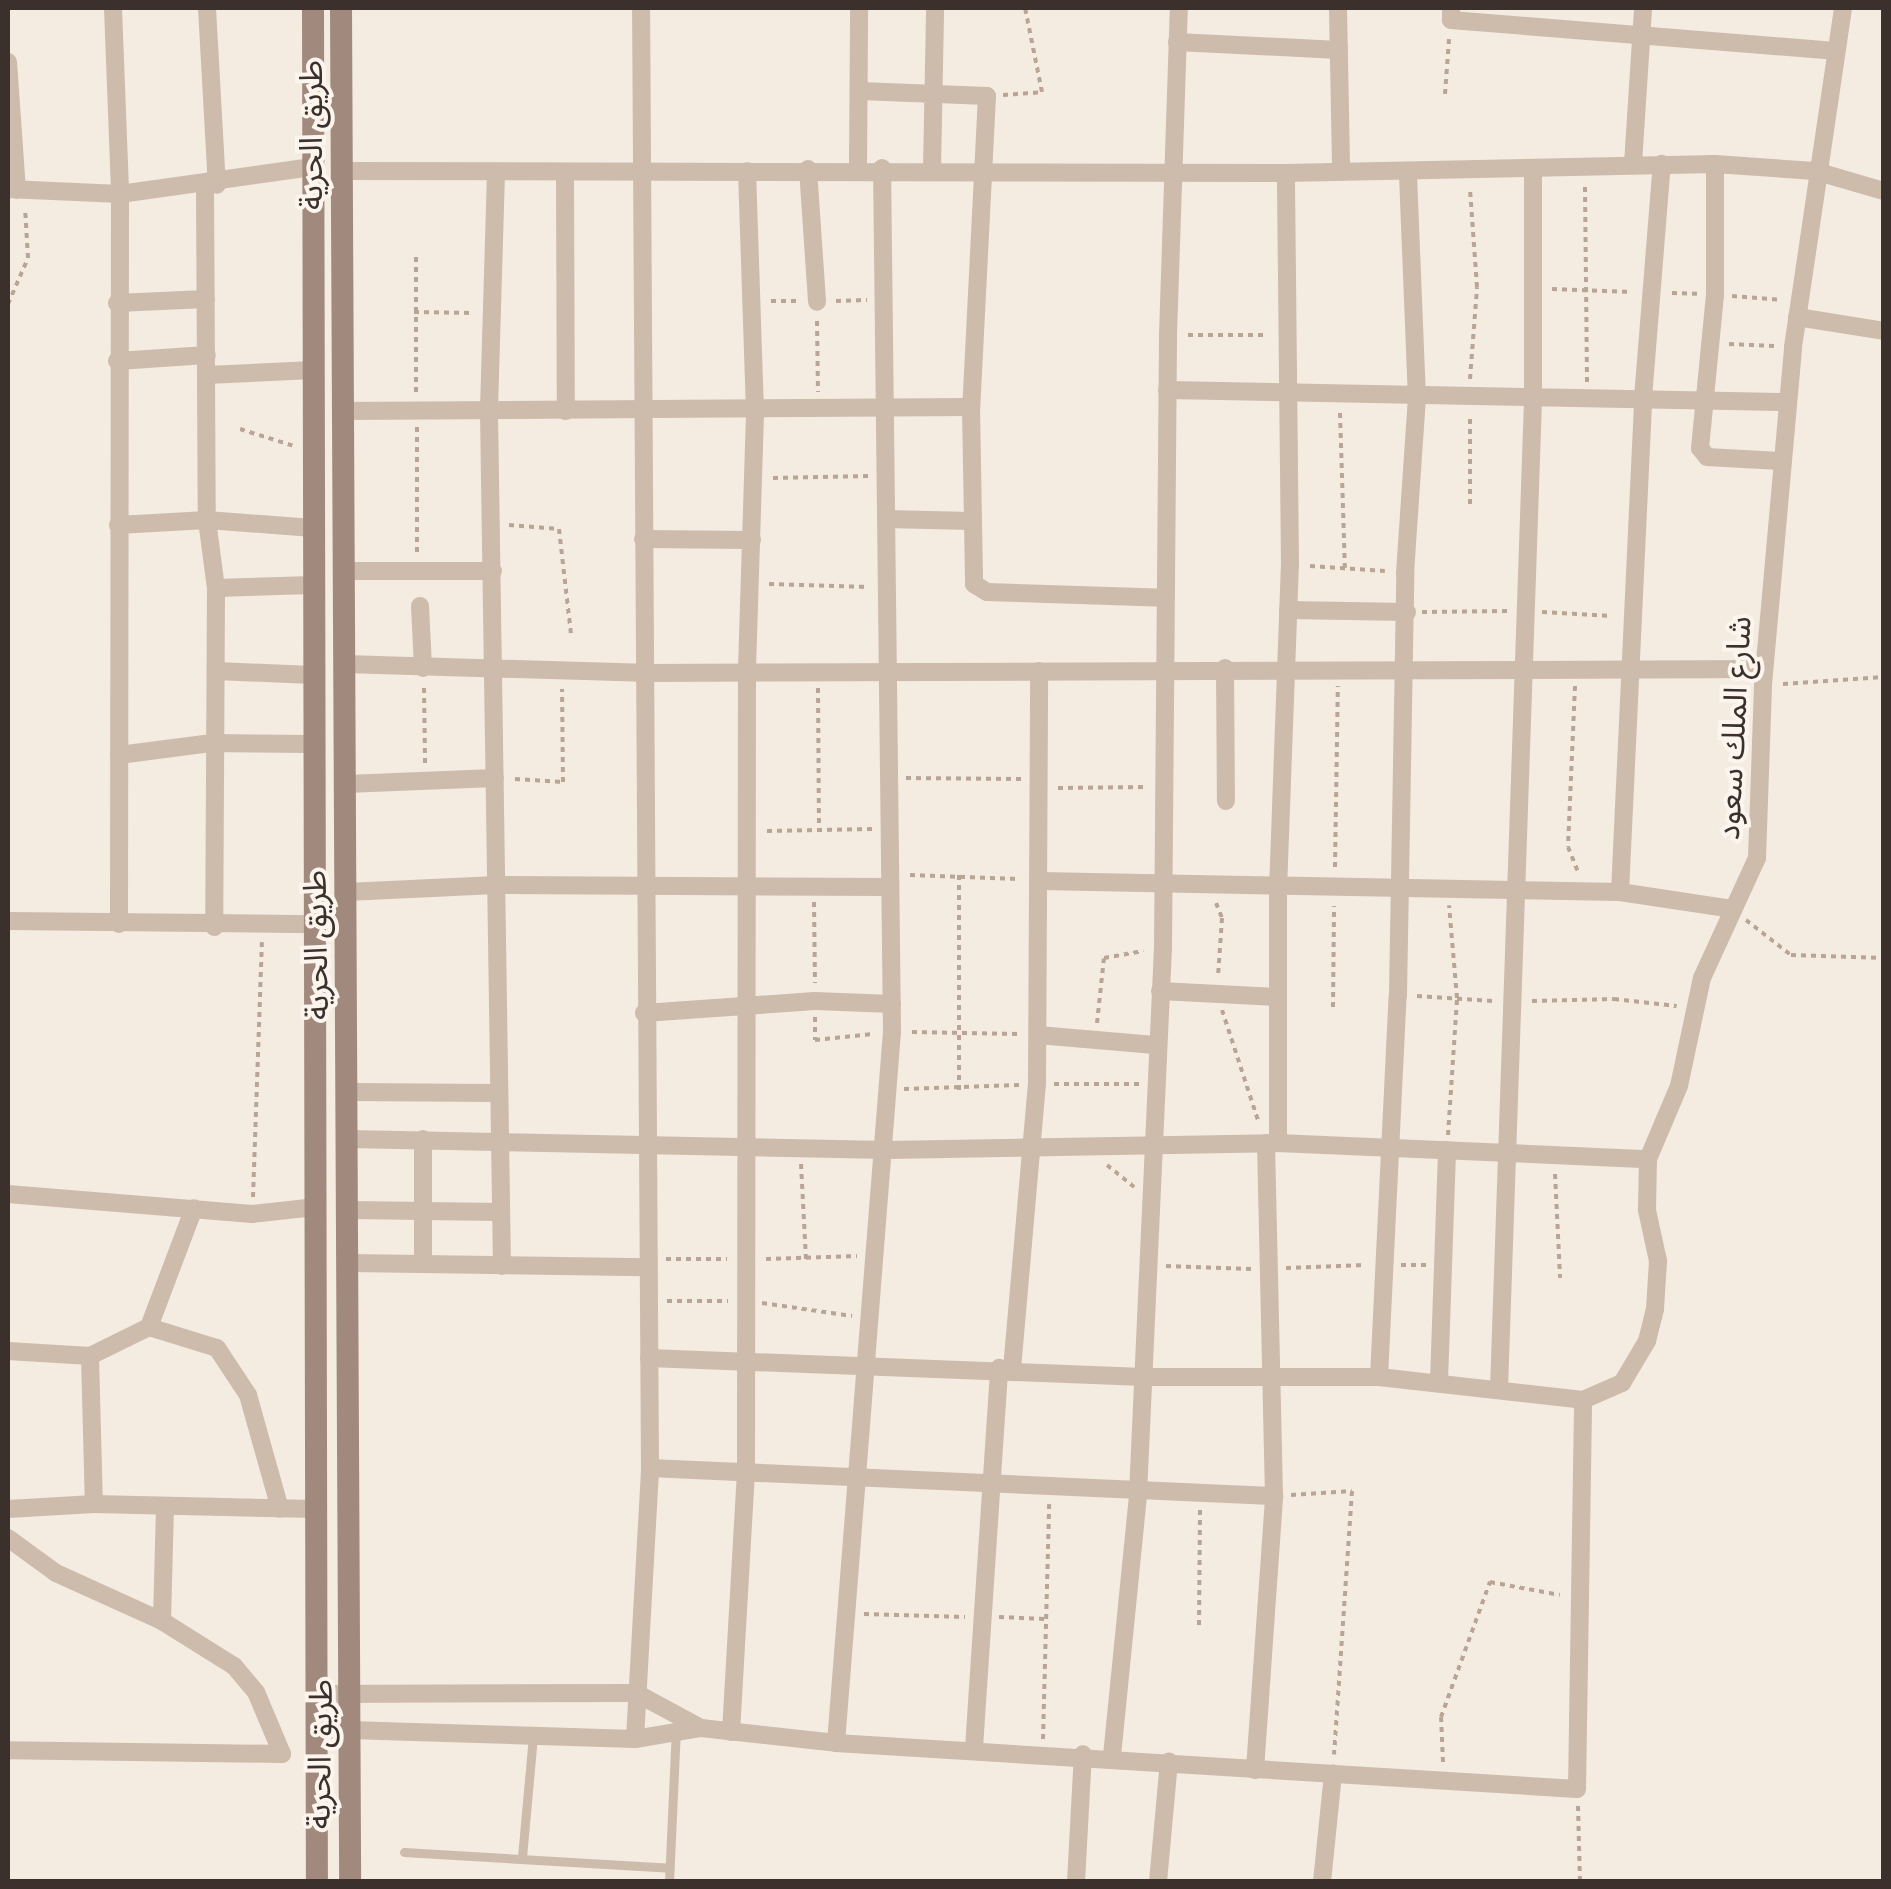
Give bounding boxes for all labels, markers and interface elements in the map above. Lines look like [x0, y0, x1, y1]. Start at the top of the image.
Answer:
street label: طريق الحرية [291, 60, 329, 210]
street label: شارع الملك سعود [1708, 615, 1758, 841]
street label: طريق الحرية [294, 870, 336, 1020]
street label: طريق الحرية [298, 1679, 340, 1829]

